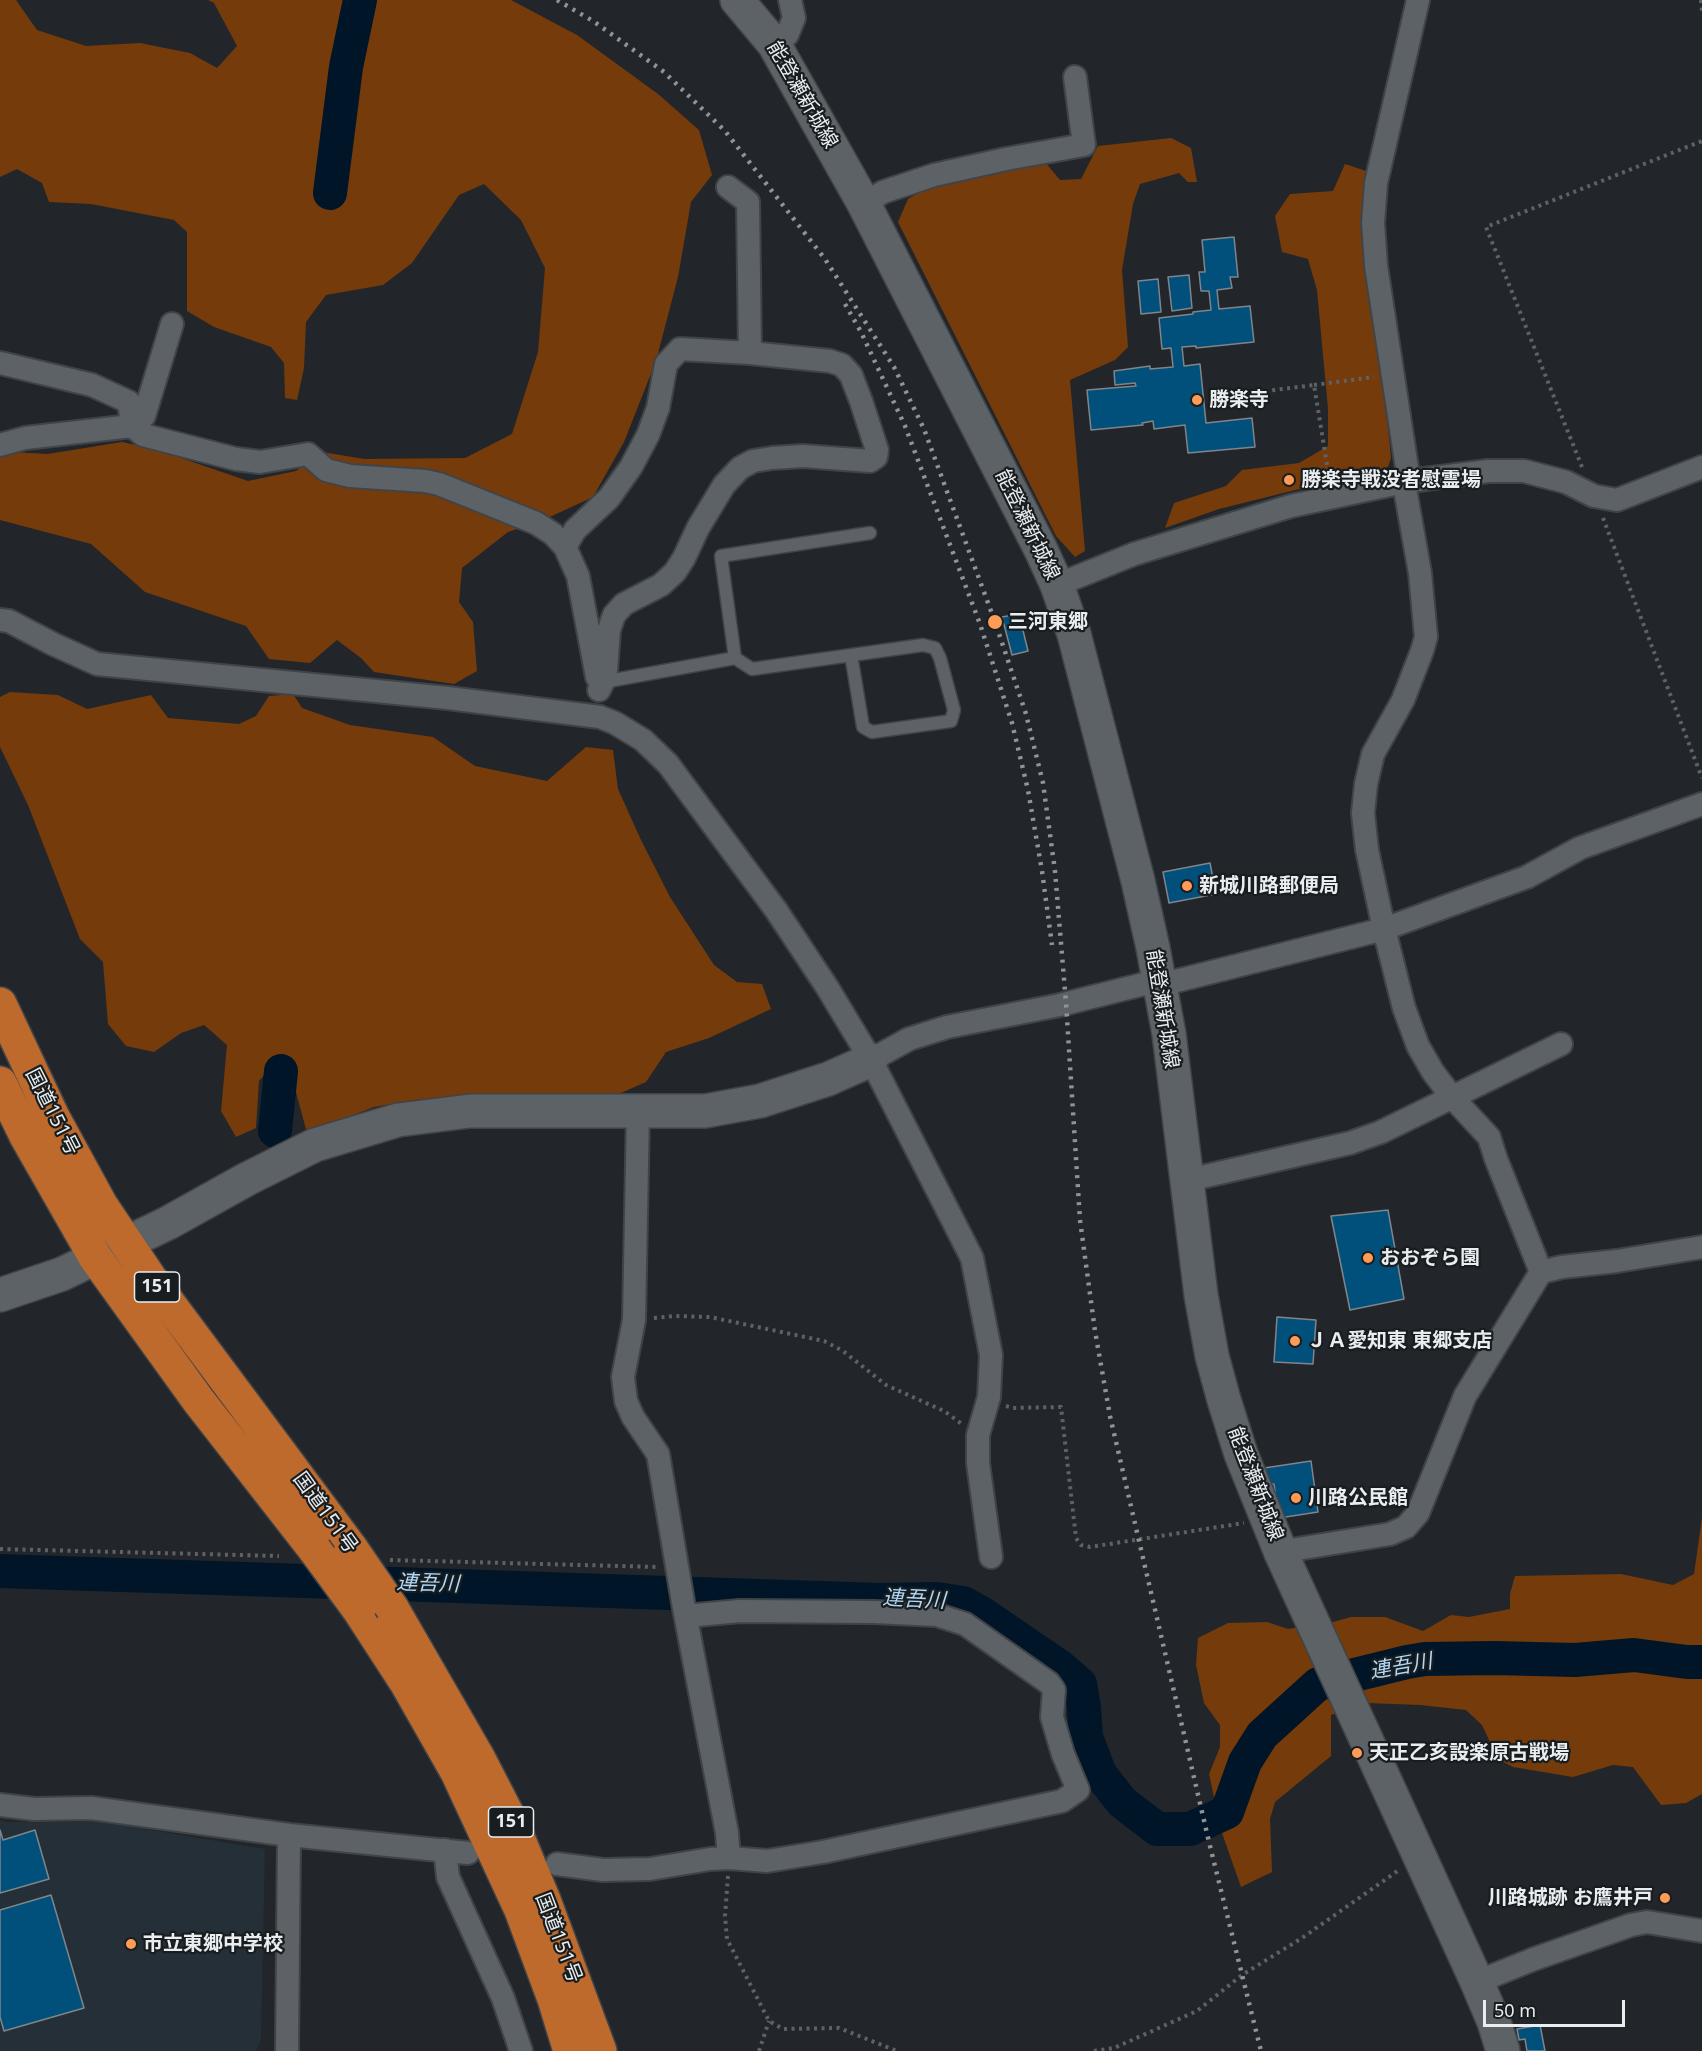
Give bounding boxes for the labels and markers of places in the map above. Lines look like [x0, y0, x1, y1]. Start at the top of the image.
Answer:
place label: 勝楽寺 [1209, 388, 1269, 412]
marker: 勝楽寺 [1190, 393, 1204, 407]
place label: 勝楽寺戦没者慰霊場 [1301, 468, 1481, 492]
marker: 勝楽寺戦没者慰霊場 [1282, 473, 1296, 487]
place label: 三河東郷 [1008, 610, 1088, 634]
marker: 三河東郷 [986, 613, 1004, 631]
place label: 新城川路郵便局 [1199, 874, 1339, 898]
marker: 新城川路郵便局 [1180, 879, 1194, 893]
place label: おおぞら園 [1380, 1246, 1480, 1270]
marker: おおぞら園 [1361, 1251, 1375, 1265]
place label: ＪＡ愛知東 東郷支店 [1307, 1329, 1492, 1353]
marker: ＪＡ愛知東 東郷支店 [1288, 1334, 1302, 1348]
place label: 川路公民館 [1308, 1486, 1408, 1510]
marker: 川路公民館 [1289, 1491, 1303, 1505]
place label: 天正乙亥設楽原古戦場 [1369, 1741, 1569, 1765]
marker: 天正乙亥設楽原古戦場 [1350, 1746, 1364, 1760]
place label: 川路城跡 お鷹井戸 [1488, 1886, 1653, 1910]
marker: 川路城跡 お鷹井戸 [1658, 1891, 1672, 1905]
place label: 市立東郷中学校 [143, 1932, 283, 1956]
marker: 市立東郷中学校 [124, 1937, 138, 1951]

